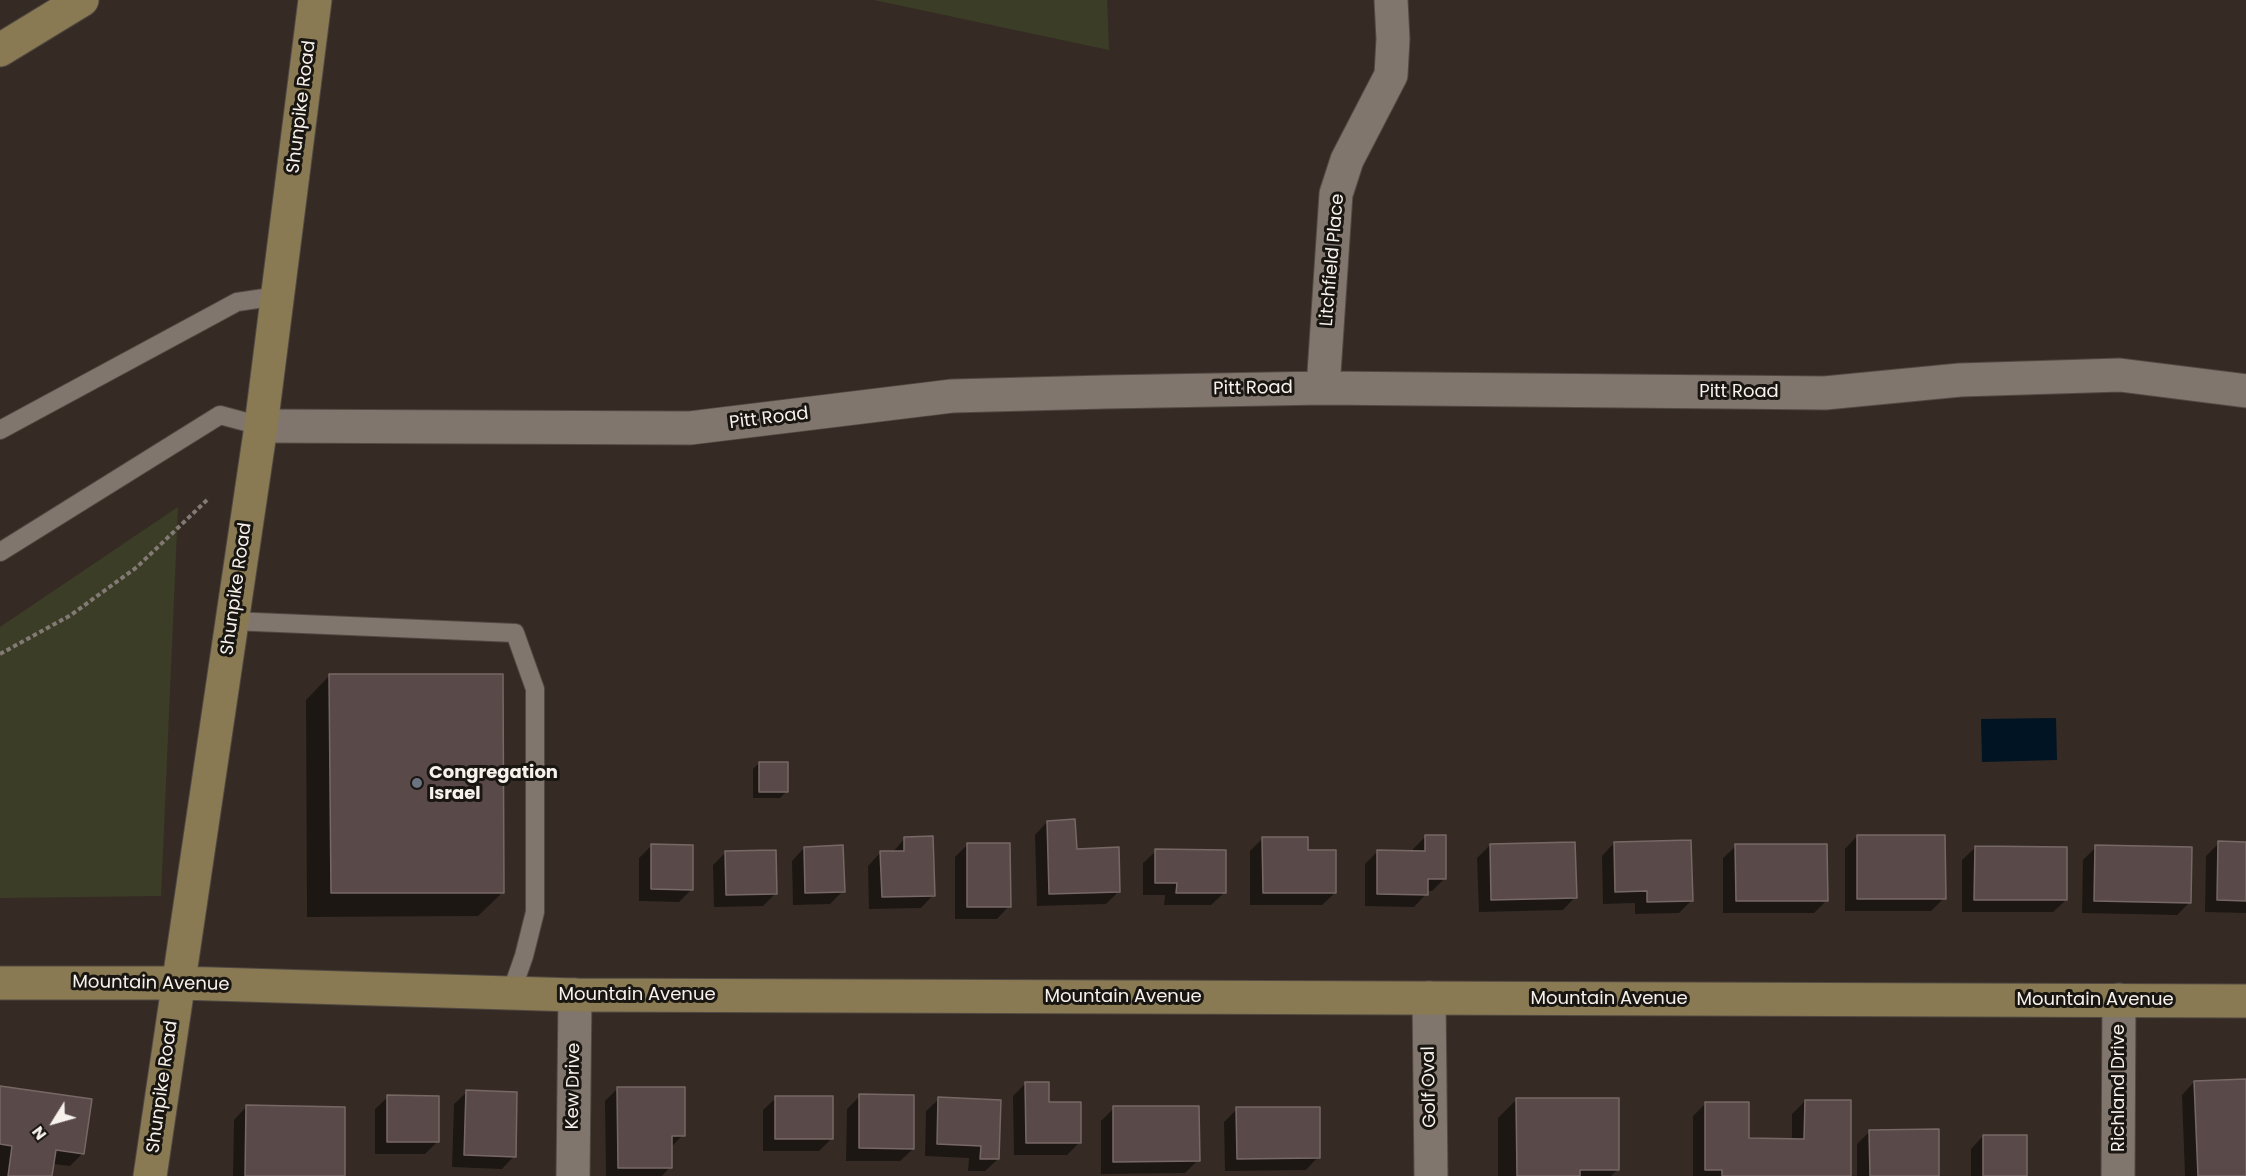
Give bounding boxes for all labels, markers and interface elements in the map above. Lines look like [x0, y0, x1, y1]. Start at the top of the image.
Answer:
street label: Shunpike Road [283, 39, 321, 175]
street label: Litchfield Place [1316, 193, 1350, 327]
street label: Pitt Road [1213, 378, 1293, 400]
street label: Pitt Road [1699, 381, 1779, 403]
street label: Pitt Road [728, 403, 810, 435]
street label: Shunpike Road [217, 521, 257, 657]
place label: Congregation Israel [429, 762, 558, 804]
marker: Congregation Israel [410, 776, 424, 790]
street label: Mountain Avenue [72, 972, 230, 996]
street label: Mountain Avenue [558, 984, 716, 1006]
street label: Mountain Avenue [1044, 986, 1202, 1008]
street label: Mountain Avenue [1530, 988, 1688, 1010]
street label: Mountain Avenue [2016, 989, 2174, 1011]
street label: Shunpike Road [143, 1019, 183, 1155]
street label: Richland Drive [2108, 1024, 2130, 1152]
street label: Kew Drive [562, 1043, 586, 1129]
street label: Golf Oval [1418, 1046, 1442, 1128]
north arrow [24, 1092, 84, 1152]
text: N [26, 1121, 52, 1145]

